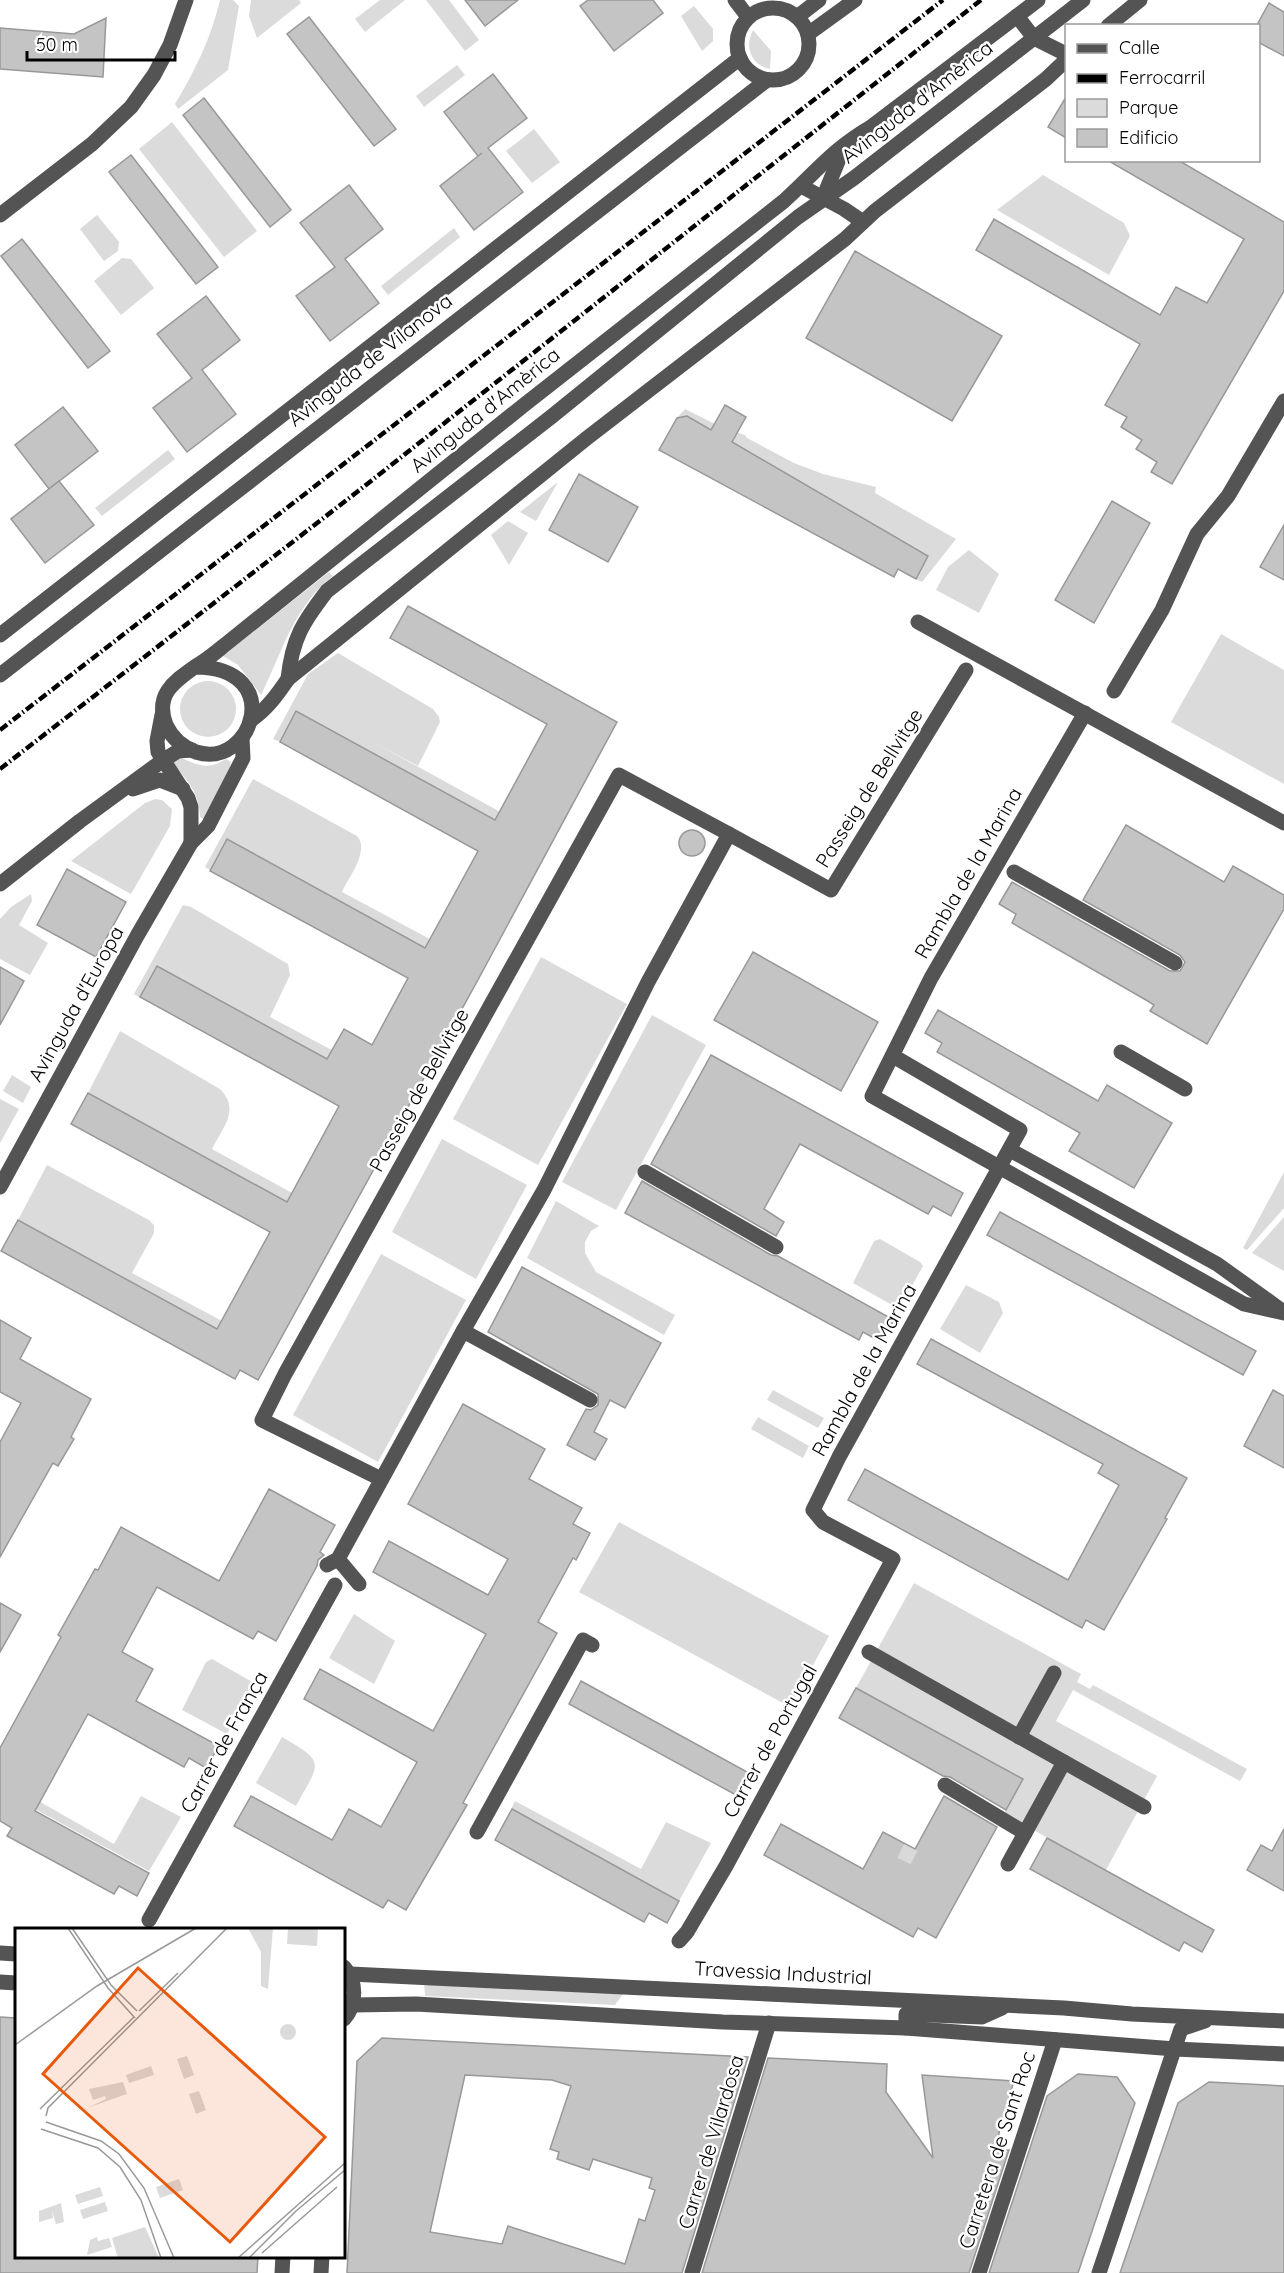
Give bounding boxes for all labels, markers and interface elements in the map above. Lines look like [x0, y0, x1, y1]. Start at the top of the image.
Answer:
scale bar [27, 24, 176, 62]
legend [1065, 24, 1260, 162]
text: 50 m [36, 33, 78, 56]
street label: Avinguda d'Amèrica [836, 35, 997, 168]
text: Calle [1119, 36, 1160, 59]
text: Ferrocarril [1119, 66, 1206, 89]
text: Parque [1119, 96, 1178, 119]
text: Edificio [1119, 126, 1178, 149]
street label: Avinguda de Vilanova [283, 288, 457, 432]
street label: Avinguda d'Amèrica [405, 342, 564, 478]
street label: Passeig de Bellvitge [809, 704, 928, 872]
street label: Rambla de la Marina [908, 783, 1027, 963]
street label: Avinguda d'Europa [22, 921, 129, 1086]
street label: Passeig de Bellvitge [363, 1004, 474, 1176]
street label: Rambla de la Marina [806, 1279, 921, 1460]
street label: Carrer de Portugal [717, 1659, 822, 1822]
street label: Carrer de França [174, 1666, 273, 1817]
inset map [15, 1928, 345, 2258]
street label: Travessia Industrial [694, 1955, 872, 1990]
street label: Carretera de Sant Roc [953, 2048, 1040, 2252]
street label: Carrer de Vilardosa [672, 2052, 749, 2232]

